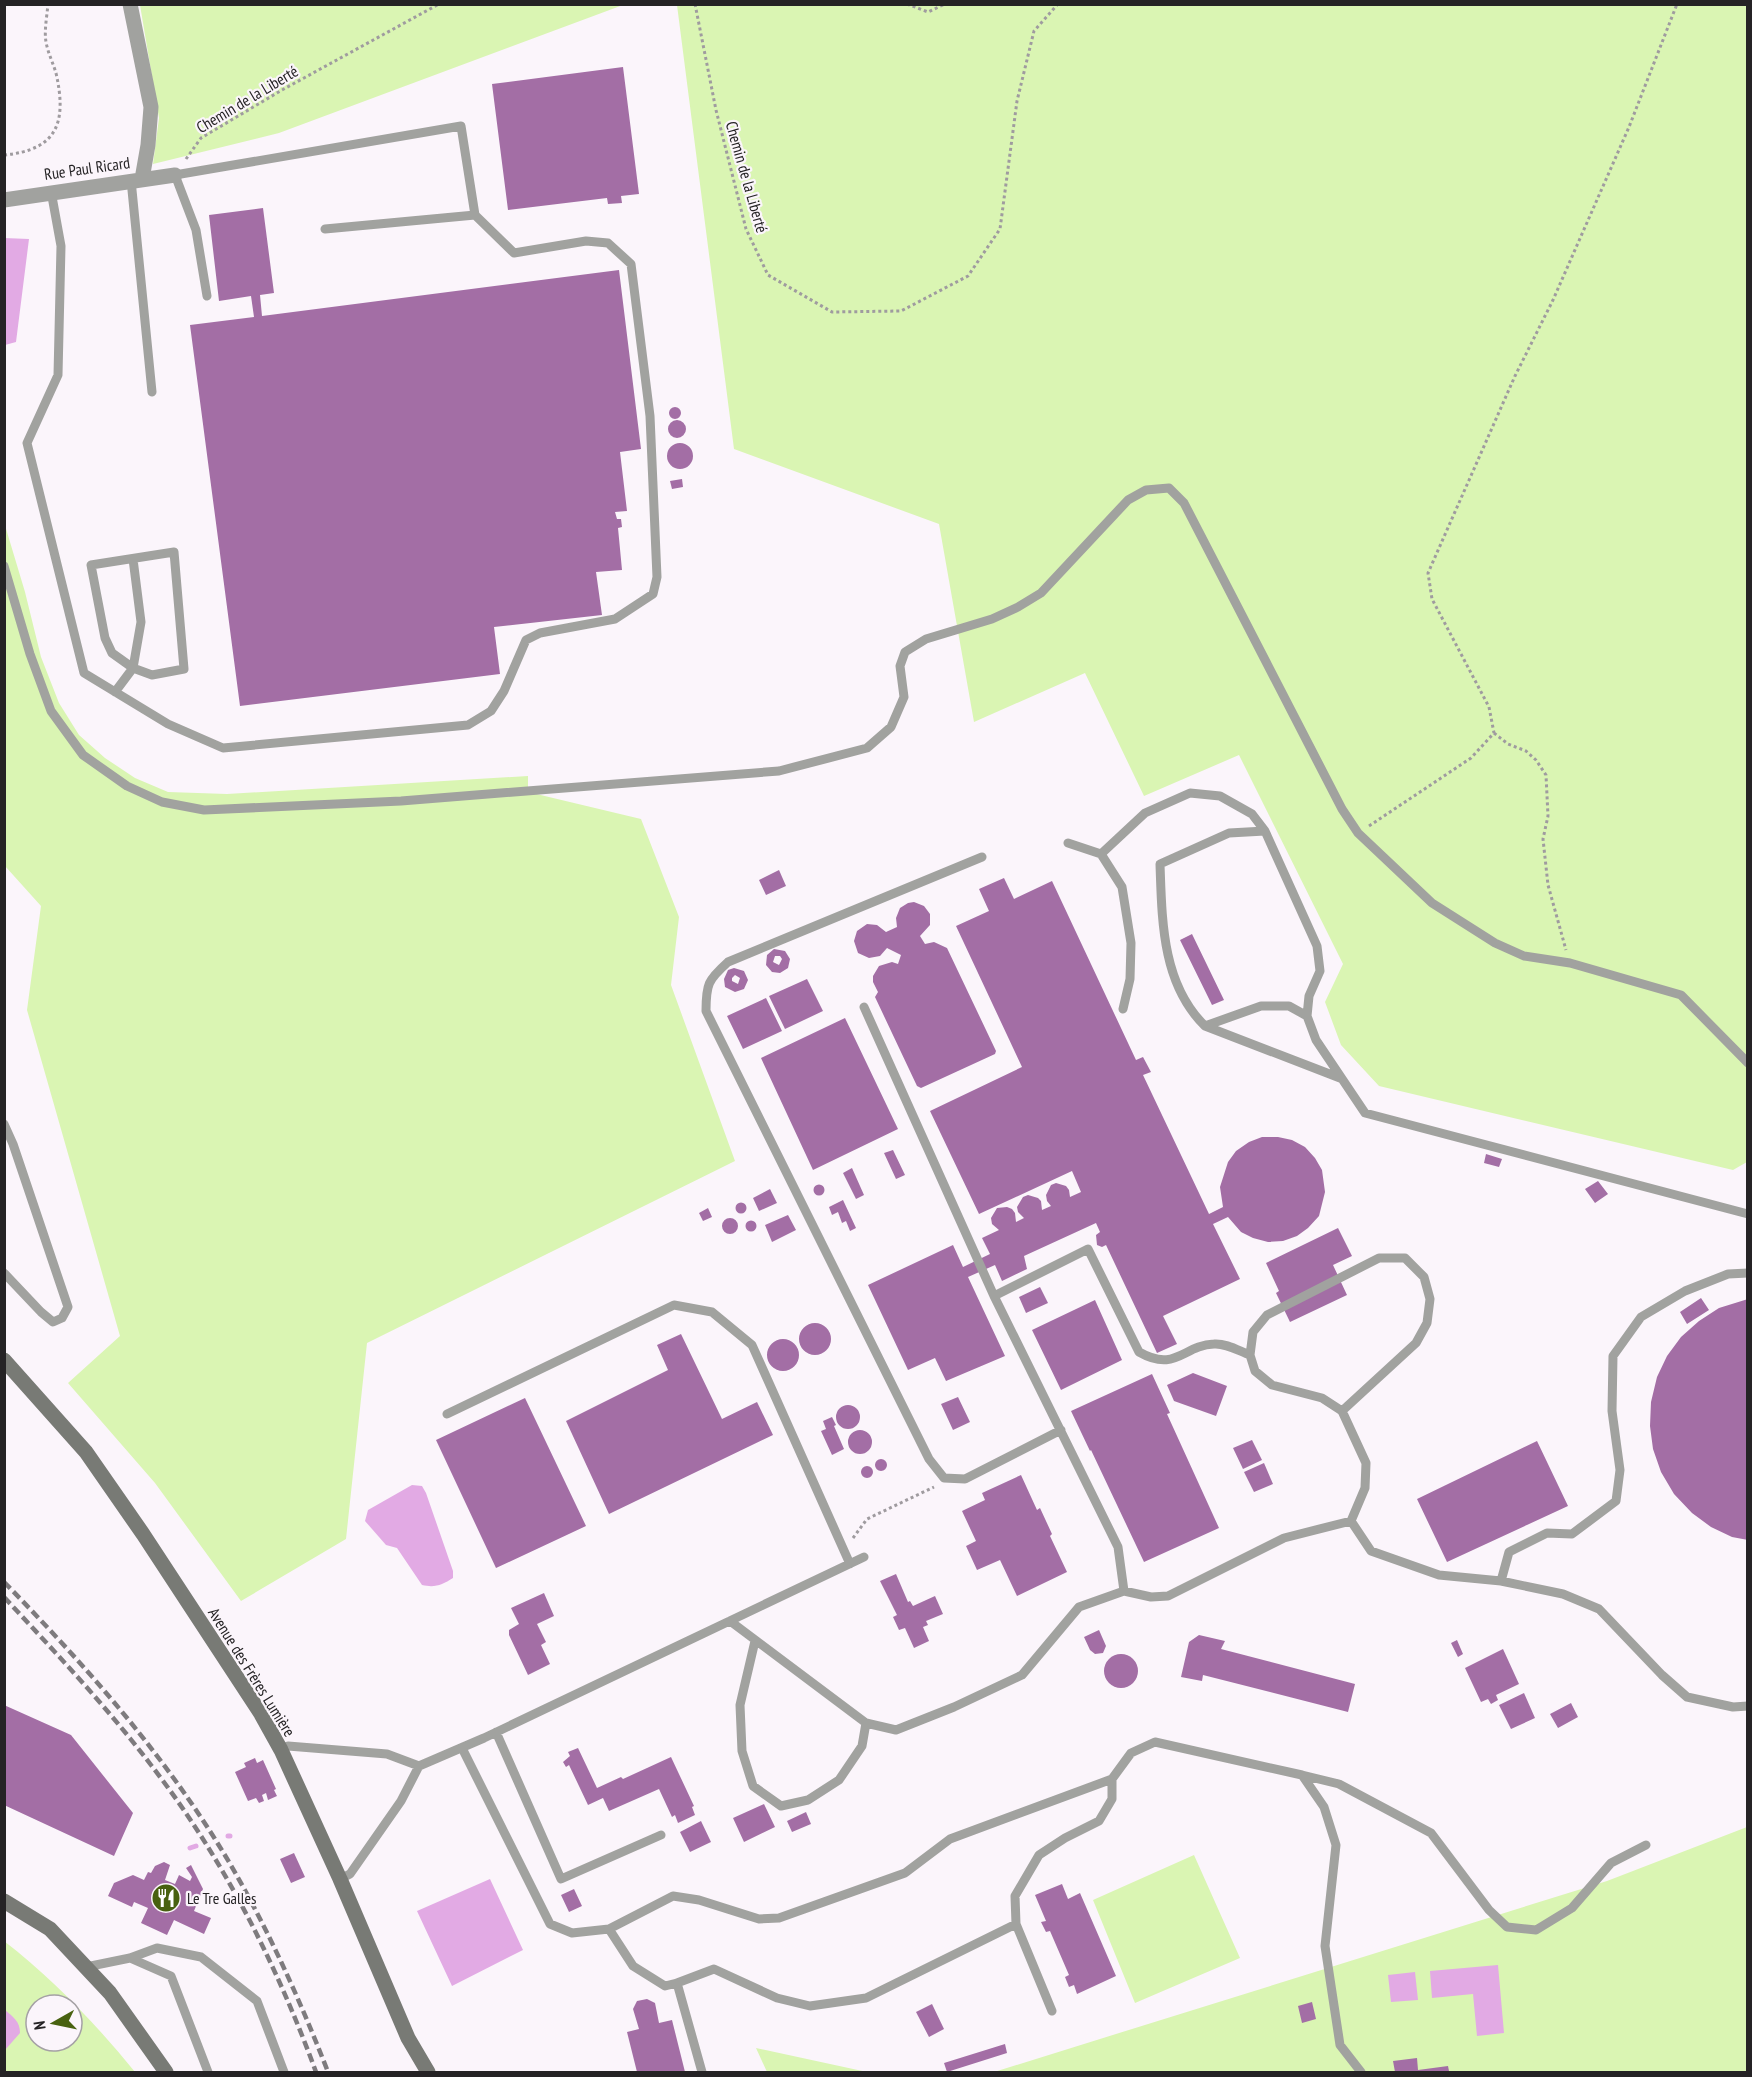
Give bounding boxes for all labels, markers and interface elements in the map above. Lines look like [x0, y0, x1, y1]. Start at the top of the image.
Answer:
street label: Chemin de la Liberté [193, 61, 301, 137]
street label: Chemin de la Liberté [722, 119, 772, 235]
street label: Rue Paul Ricard [43, 152, 131, 184]
street label: Avenue des Frères Lumière [204, 1604, 300, 1740]
restaurant icon: Le Tre Galles [150, 1882, 182, 1914]
place label: Le Tre Galles [187, 1888, 256, 1908]
north arrow [24, 1993, 84, 2053]
text: N [29, 2020, 50, 2031]

